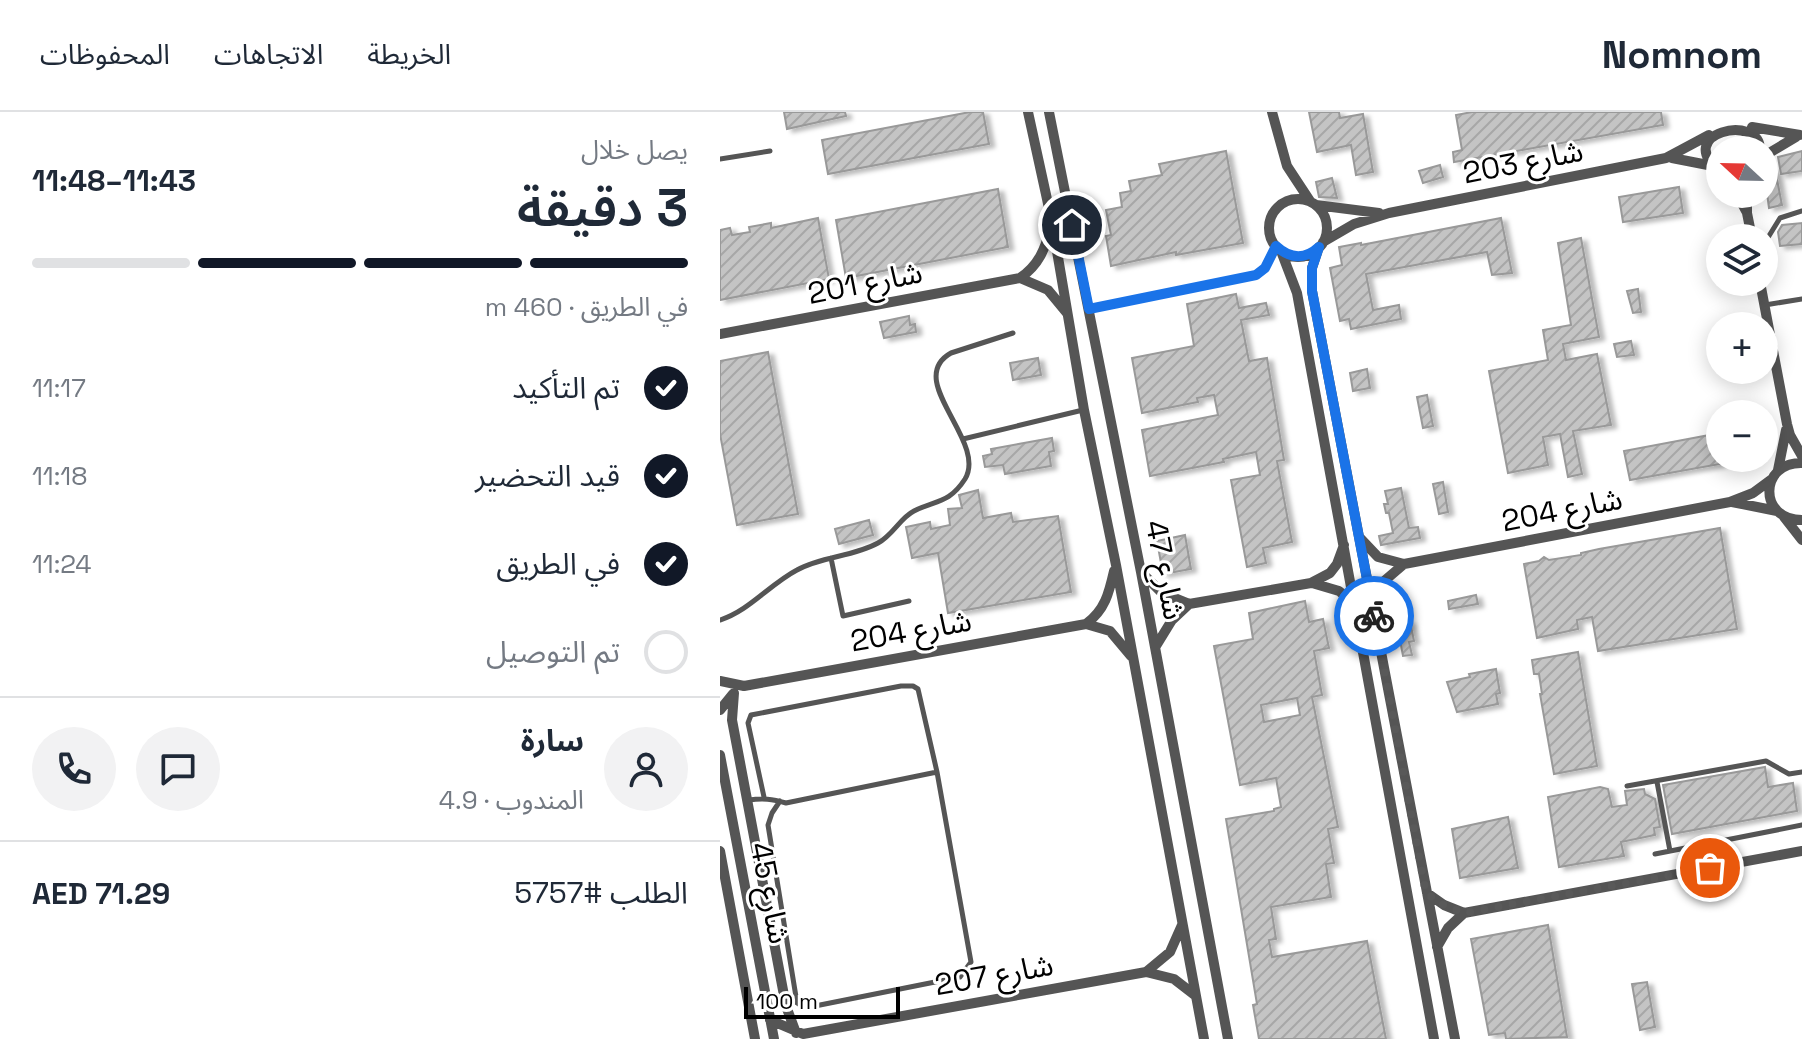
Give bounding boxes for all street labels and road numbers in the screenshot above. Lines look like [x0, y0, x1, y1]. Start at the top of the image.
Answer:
street label: شارع 203 [1459, 131, 1587, 195]
street label: شارع 201 [804, 252, 926, 316]
street label: شارع 204 [1498, 479, 1626, 543]
street label: شارع 47 [1134, 517, 1194, 624]
street label: شارع 204 [847, 601, 975, 663]
street label: شارع 45 [739, 839, 799, 948]
street label: شارع 207 [931, 945, 1057, 1007]

